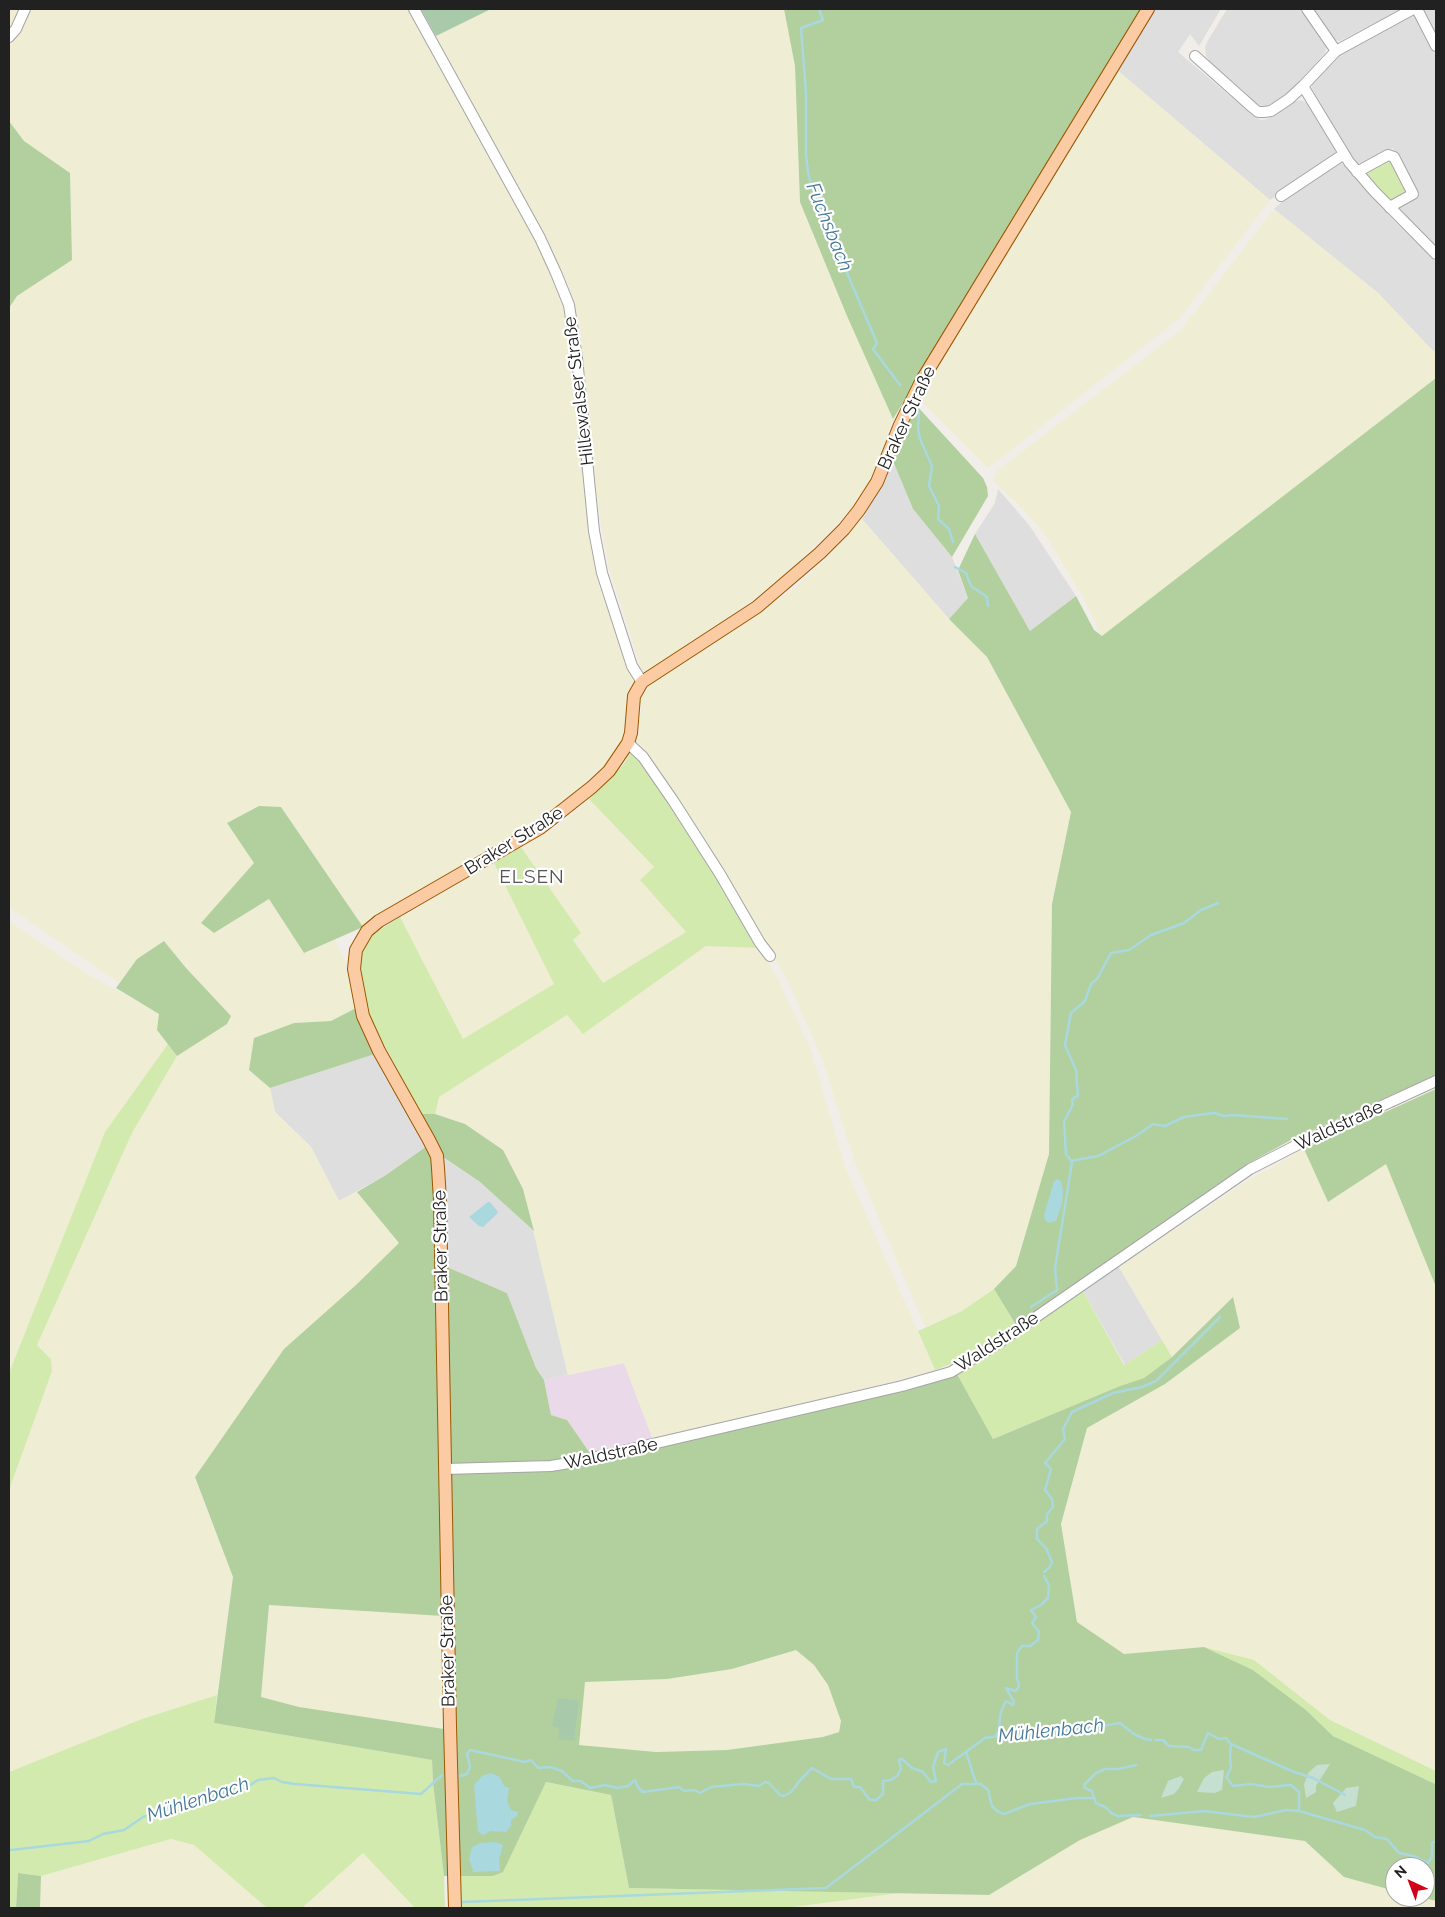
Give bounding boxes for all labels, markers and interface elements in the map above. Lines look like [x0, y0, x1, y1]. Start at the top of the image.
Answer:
water label: Fuchsbach [801, 179, 857, 275]
street label: Hillewalser Straße [559, 315, 599, 467]
street label: Braker Straße [874, 363, 940, 473]
street label: Braker Straße [461, 802, 567, 880]
district label: ELSEN [499, 866, 565, 888]
street label: Waldstraße [1291, 1096, 1387, 1156]
street label: Braker Straße [429, 1190, 453, 1302]
street label: Waldstraße [951, 1307, 1043, 1377]
street label: Waldstraße [562, 1434, 660, 1474]
street label: Braker Straße [436, 1595, 460, 1707]
water label: Mühlenbach [997, 1714, 1105, 1748]
water label: Mühlenbach [144, 1773, 252, 1827]
north arrow [1385, 1857, 1435, 1907]
text: N [1391, 1862, 1410, 1881]

